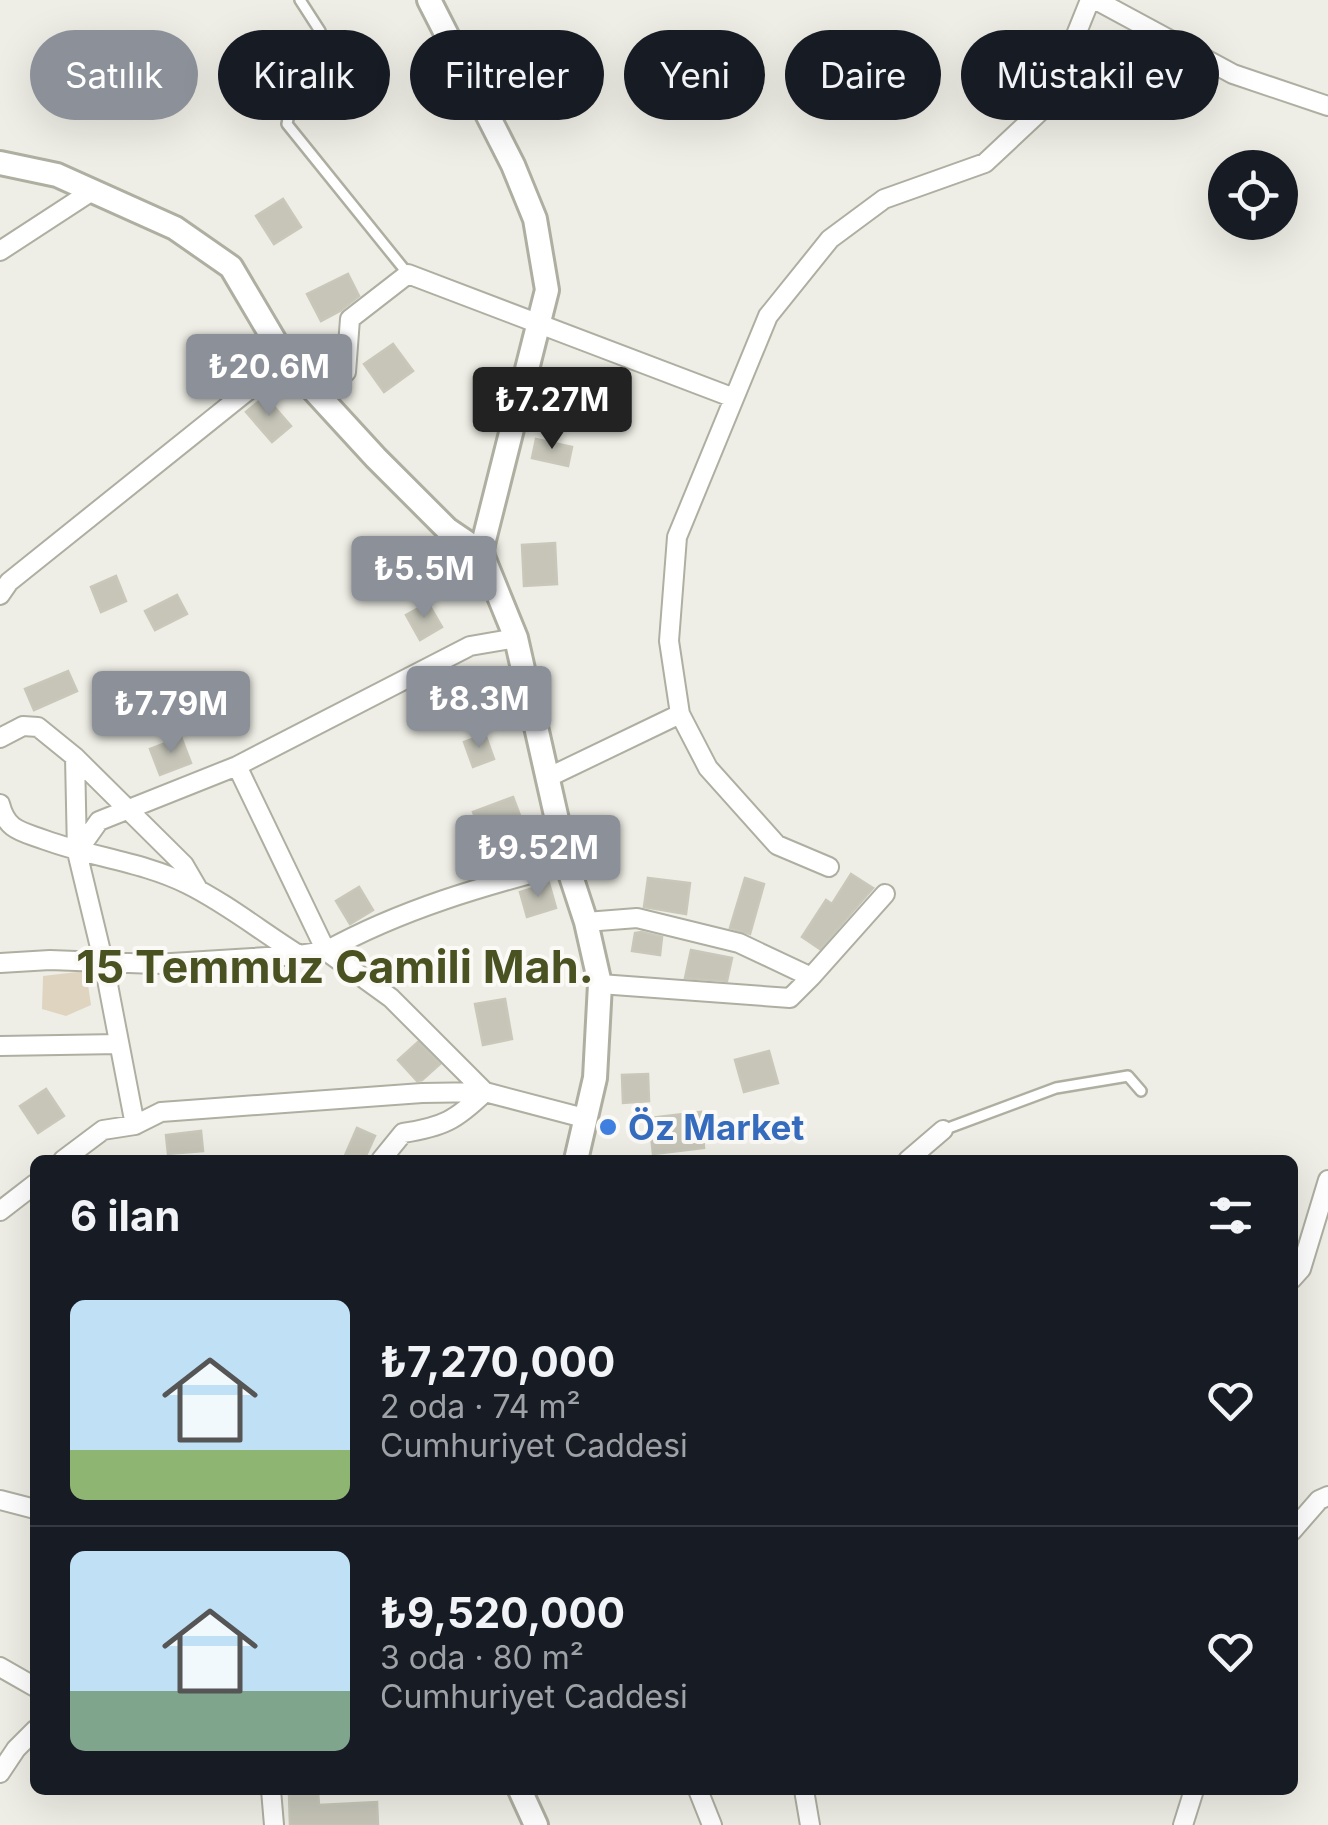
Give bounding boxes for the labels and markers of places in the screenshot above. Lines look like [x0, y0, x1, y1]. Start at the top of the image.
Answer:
pin: ₺20.6M [188, 334, 350, 419]
pin: ₺7.27M [471, 367, 633, 452]
pin: ₺5.5M [354, 536, 494, 621]
pin: ₺8.3M [409, 666, 549, 751]
pin: ₺7.79M [90, 671, 252, 756]
pin: ₺9.52M [457, 815, 619, 900]
place label: Öz Market [628, 1106, 804, 1148]
marker: Öz Market [597, 1116, 619, 1138]

